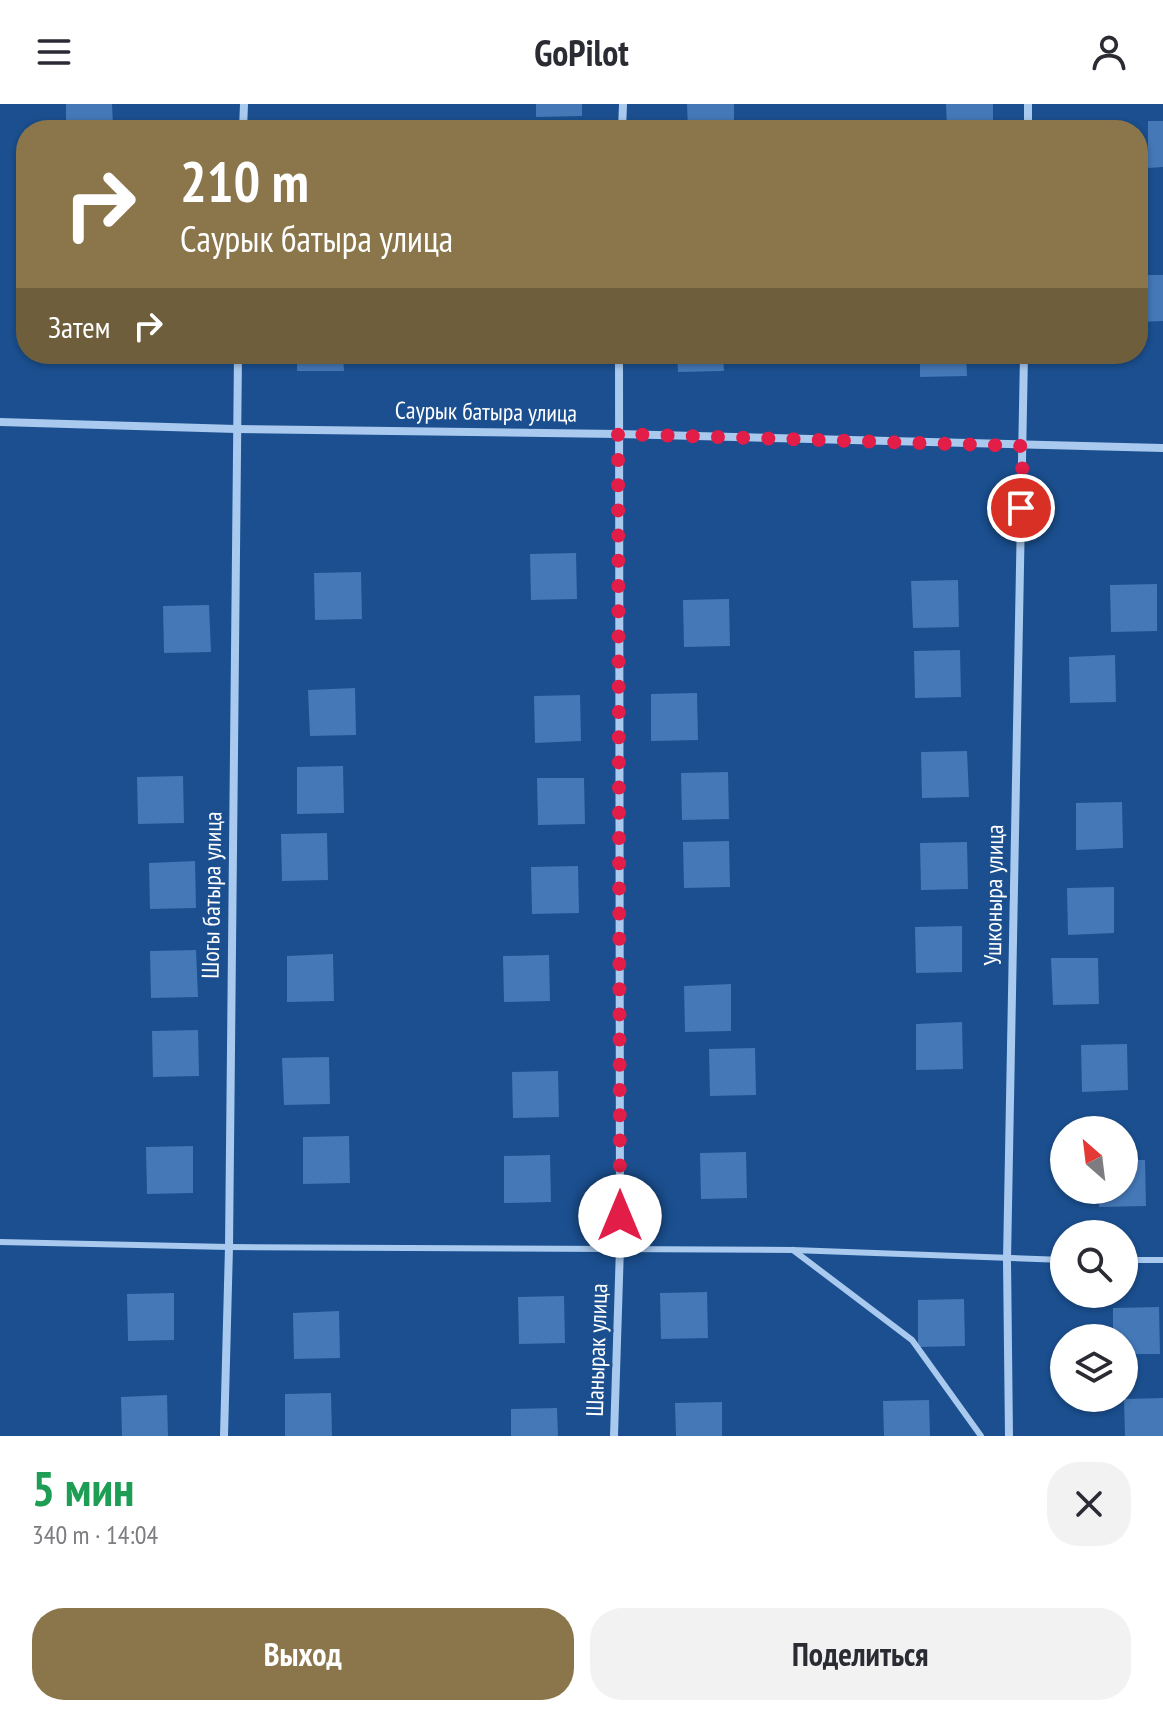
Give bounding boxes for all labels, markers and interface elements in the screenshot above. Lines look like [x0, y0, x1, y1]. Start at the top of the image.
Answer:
text: GoPilot [534, 29, 629, 76]
icon: menu [32, 30, 76, 74]
icon: person [1087, 30, 1131, 74]
text: 210 m [180, 145, 309, 217]
icon: right [48, 152, 152, 256]
text: Саурык батыра улица [180, 215, 453, 262]
icon: right [126, 304, 170, 348]
text: Затем [48, 307, 110, 346]
street label: Саурык батыра улица [395, 394, 577, 429]
pin [987, 474, 1055, 542]
icon: arrive [999, 486, 1043, 530]
street label: Шогы батыра улица [195, 811, 228, 979]
street label: Ушконыра улица [977, 824, 1010, 966]
north arrow [1050, 1116, 1138, 1204]
map controls [1050, 1116, 1138, 1412]
position arrow [578, 1174, 662, 1258]
button: search [1050, 1220, 1138, 1308]
street label: Шанырак улица [579, 1283, 614, 1417]
button: layers [1050, 1324, 1138, 1412]
text: 5 мин [32, 1457, 134, 1519]
button: close [1047, 1462, 1131, 1546]
text: 340 m · 14:04 [32, 1518, 158, 1551]
button: Выход [32, 1608, 574, 1700]
button: Поделиться [590, 1608, 1131, 1700]

